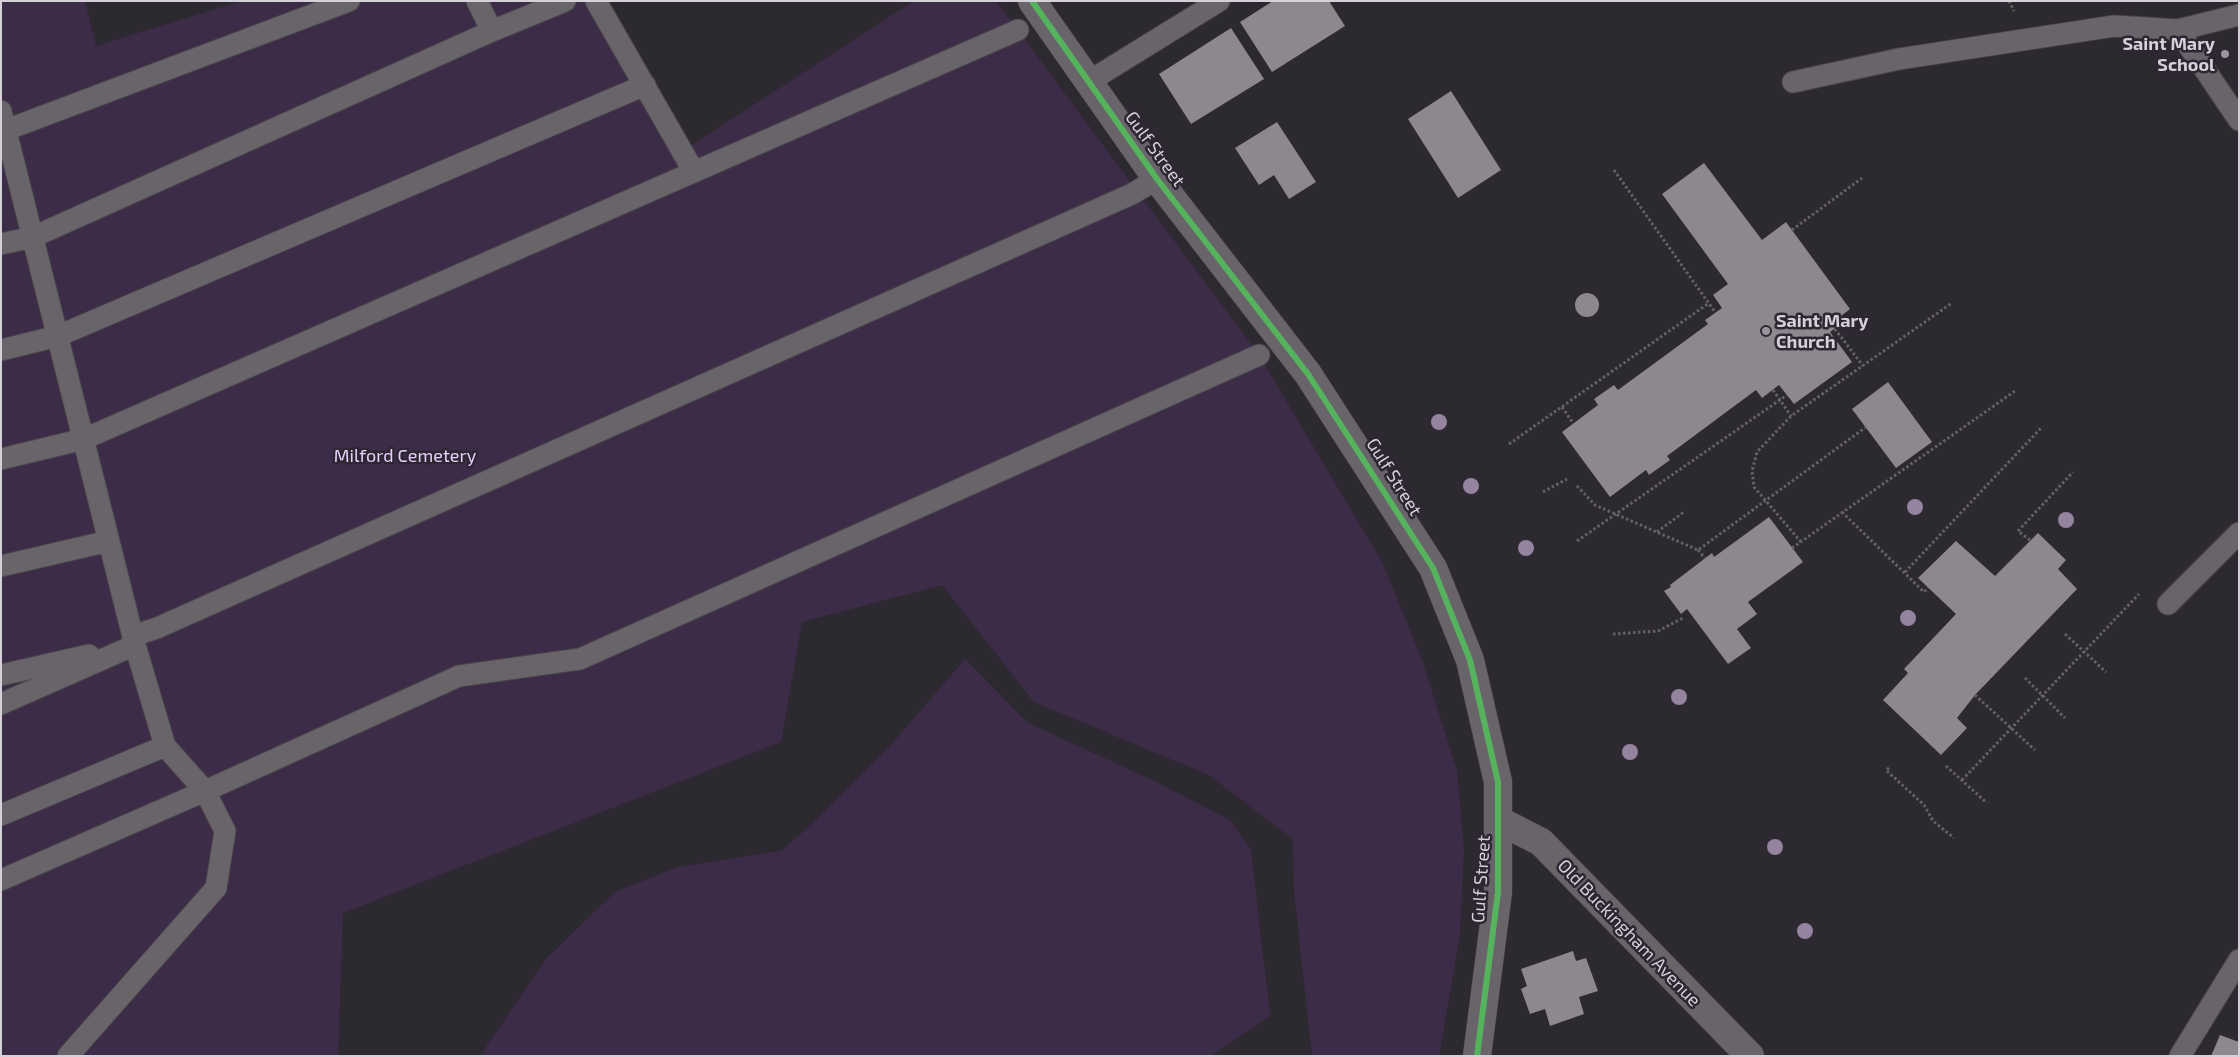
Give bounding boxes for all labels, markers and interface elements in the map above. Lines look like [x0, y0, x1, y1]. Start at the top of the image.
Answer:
place label: Saint Mary School [2123, 33, 2215, 76]
marker: Saint Mary School [2219, 48, 2231, 60]
street label: Gulf Street [1120, 107, 1190, 191]
place label: Saint Mary Church [1776, 310, 1868, 352]
marker: Saint Mary Church [1760, 325, 1772, 337]
street label: Gulf Street [1362, 434, 1426, 520]
park label: Milford Cemetery [334, 445, 476, 467]
street label: Gulf Street [1467, 834, 1495, 924]
street label: Old Buckingham Avenue [1553, 855, 1705, 1011]

